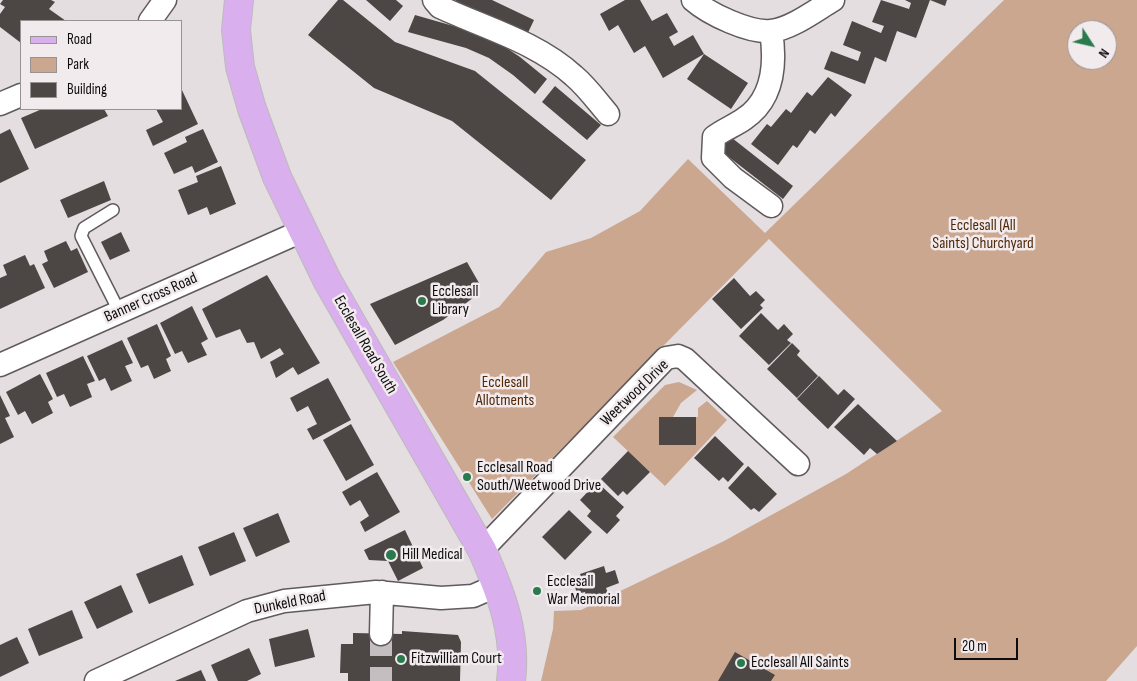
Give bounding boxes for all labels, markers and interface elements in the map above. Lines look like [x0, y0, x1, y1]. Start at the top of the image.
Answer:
legend [20, 20, 182, 110]
north arrow [1067, 20, 1117, 70]
text: Road [67, 30, 92, 49]
text: N [1095, 45, 1113, 61]
text: Park [67, 55, 89, 74]
text: Building [67, 80, 107, 99]
park label: Ecclesall (All Saints) Churchyard [932, 216, 1034, 254]
street label: Banner Cross Road [102, 269, 200, 327]
place label: Ecclesall Library [432, 282, 478, 320]
street label: Ecclesall Road South [329, 293, 401, 397]
marker: Ecclesall Library [416, 295, 428, 307]
street label: Weetwood Drive [597, 356, 673, 430]
park label: Ecclesall Allotments [476, 373, 534, 411]
place label: Ecclesall Road South/Weetwood Drive [477, 458, 601, 496]
marker: Ecclesall Road South/Weetwood Drive [461, 471, 473, 483]
place label: Hill Medical [402, 545, 463, 565]
marker: Hill Medical [384, 548, 398, 562]
place label: Ecclesall War Memorial [547, 572, 620, 610]
marker: Ecclesall War Memorial [531, 585, 543, 597]
street label: Dunkeld Road [253, 587, 327, 619]
scale bar [957, 628, 1021, 660]
text: 20 m [962, 637, 987, 656]
place label: Fitzwilliam Court [411, 649, 502, 669]
marker: Fitzwilliam Court [395, 653, 407, 665]
place label: Ecclesall All Saints [751, 653, 849, 673]
marker: Ecclesall All Saints [735, 657, 747, 669]

